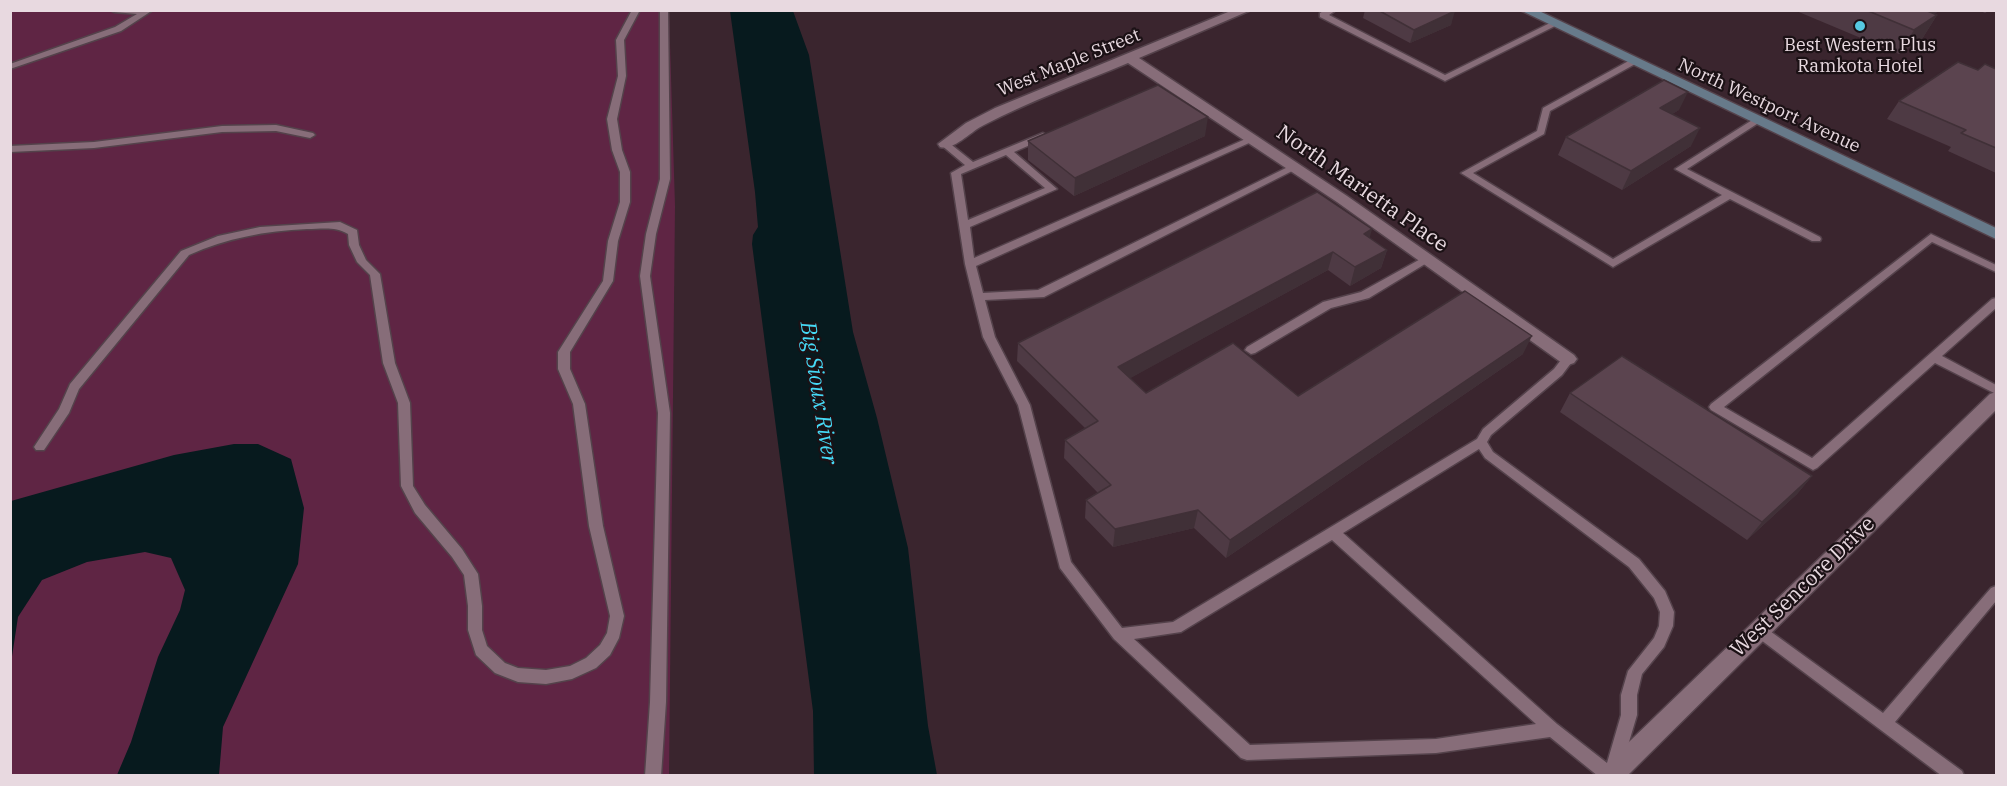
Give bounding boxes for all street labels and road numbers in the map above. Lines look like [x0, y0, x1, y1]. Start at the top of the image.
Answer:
street label: West Maple Street [995, 25, 1143, 101]
street label: North Westport Avenue [1674, 54, 1864, 158]
street label: North Marietta Place [1271, 120, 1453, 258]
street label: West Sencore Drive [1726, 512, 1880, 662]

